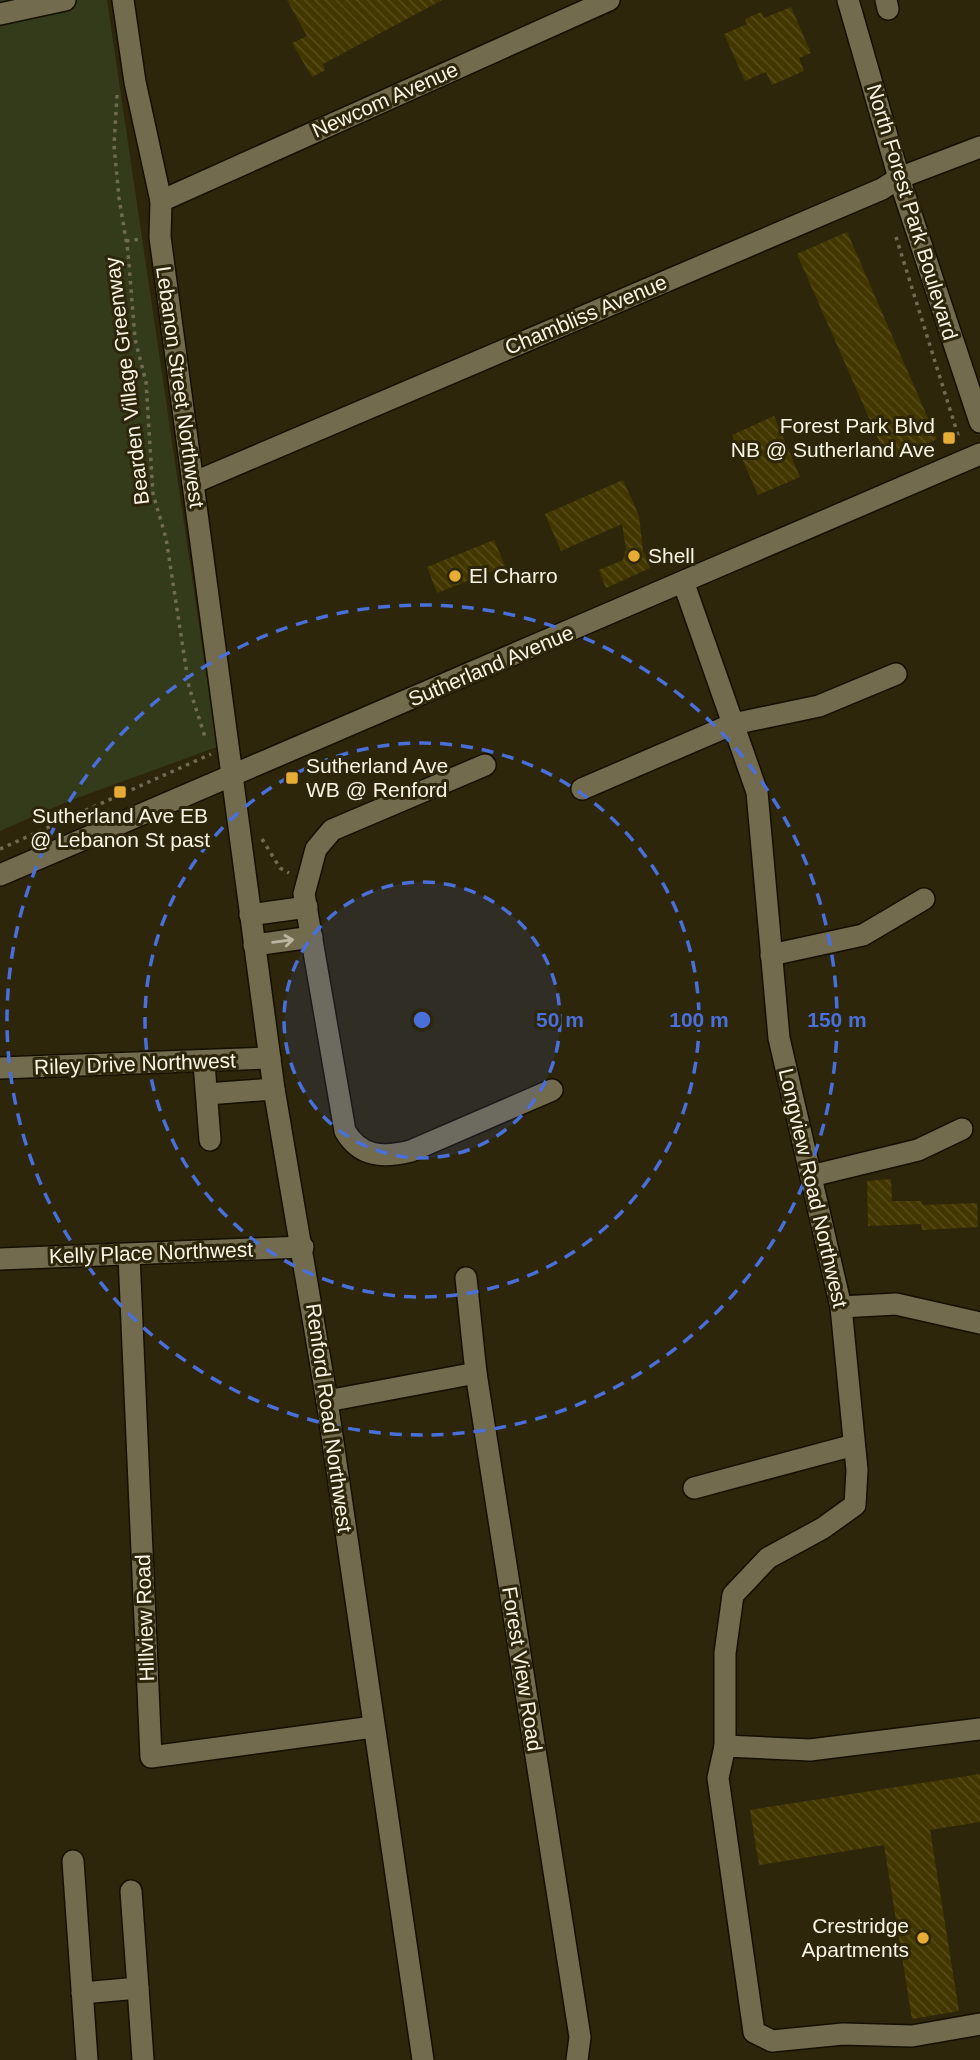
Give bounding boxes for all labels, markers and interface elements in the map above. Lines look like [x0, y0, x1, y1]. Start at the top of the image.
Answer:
street label: Newcom Avenue [308, 57, 461, 142]
street label: North Forest Park Boulevard [863, 81, 962, 342]
street label: Bearden Village Greenway [100, 255, 153, 506]
street label: Lebanon Street Northwest [152, 265, 209, 509]
street label: Chambliss Avenue [501, 270, 670, 359]
place label: Forest Park Blvd NB @ Sutherland Ave [731, 414, 935, 461]
marker: Forest Park Blvd NB @ Sutherland Ave [941, 430, 957, 446]
place label: Shell [648, 544, 695, 567]
marker: Shell [626, 548, 642, 564]
place label: El Charro [469, 564, 558, 587]
marker: El Charro [447, 568, 463, 584]
street label: Sutherland Avenue [405, 620, 577, 711]
place label: Sutherland Ave WB @ Renford [306, 754, 448, 801]
marker: Sutherland Ave WB @ Renford [284, 770, 300, 786]
marker: Sutherland Ave EB @ Lebanon St past [112, 784, 128, 800]
place label: Sutherland Ave EB @ Lebanon St past [30, 804, 210, 851]
one-way arrow [271, 935, 294, 948]
centre of rings [410, 1008, 434, 1032]
text: 50 m [536, 1008, 584, 1031]
text: 100 m [669, 1008, 729, 1031]
text: 150 m [807, 1008, 867, 1031]
street label: Riley Drive Northwest [34, 1048, 236, 1079]
street label: Longview Road Northwest [775, 1066, 852, 1310]
street label: Kelly Place Northwest [49, 1237, 254, 1268]
street label: Renford Road Northwest [302, 1302, 357, 1534]
street label: Hillview Road [131, 1554, 158, 1682]
street label: Forest View Road [498, 1585, 547, 1753]
place label: Crestridge Apartments [802, 1914, 909, 1961]
marker: Crestridge Apartments [915, 1930, 931, 1946]

